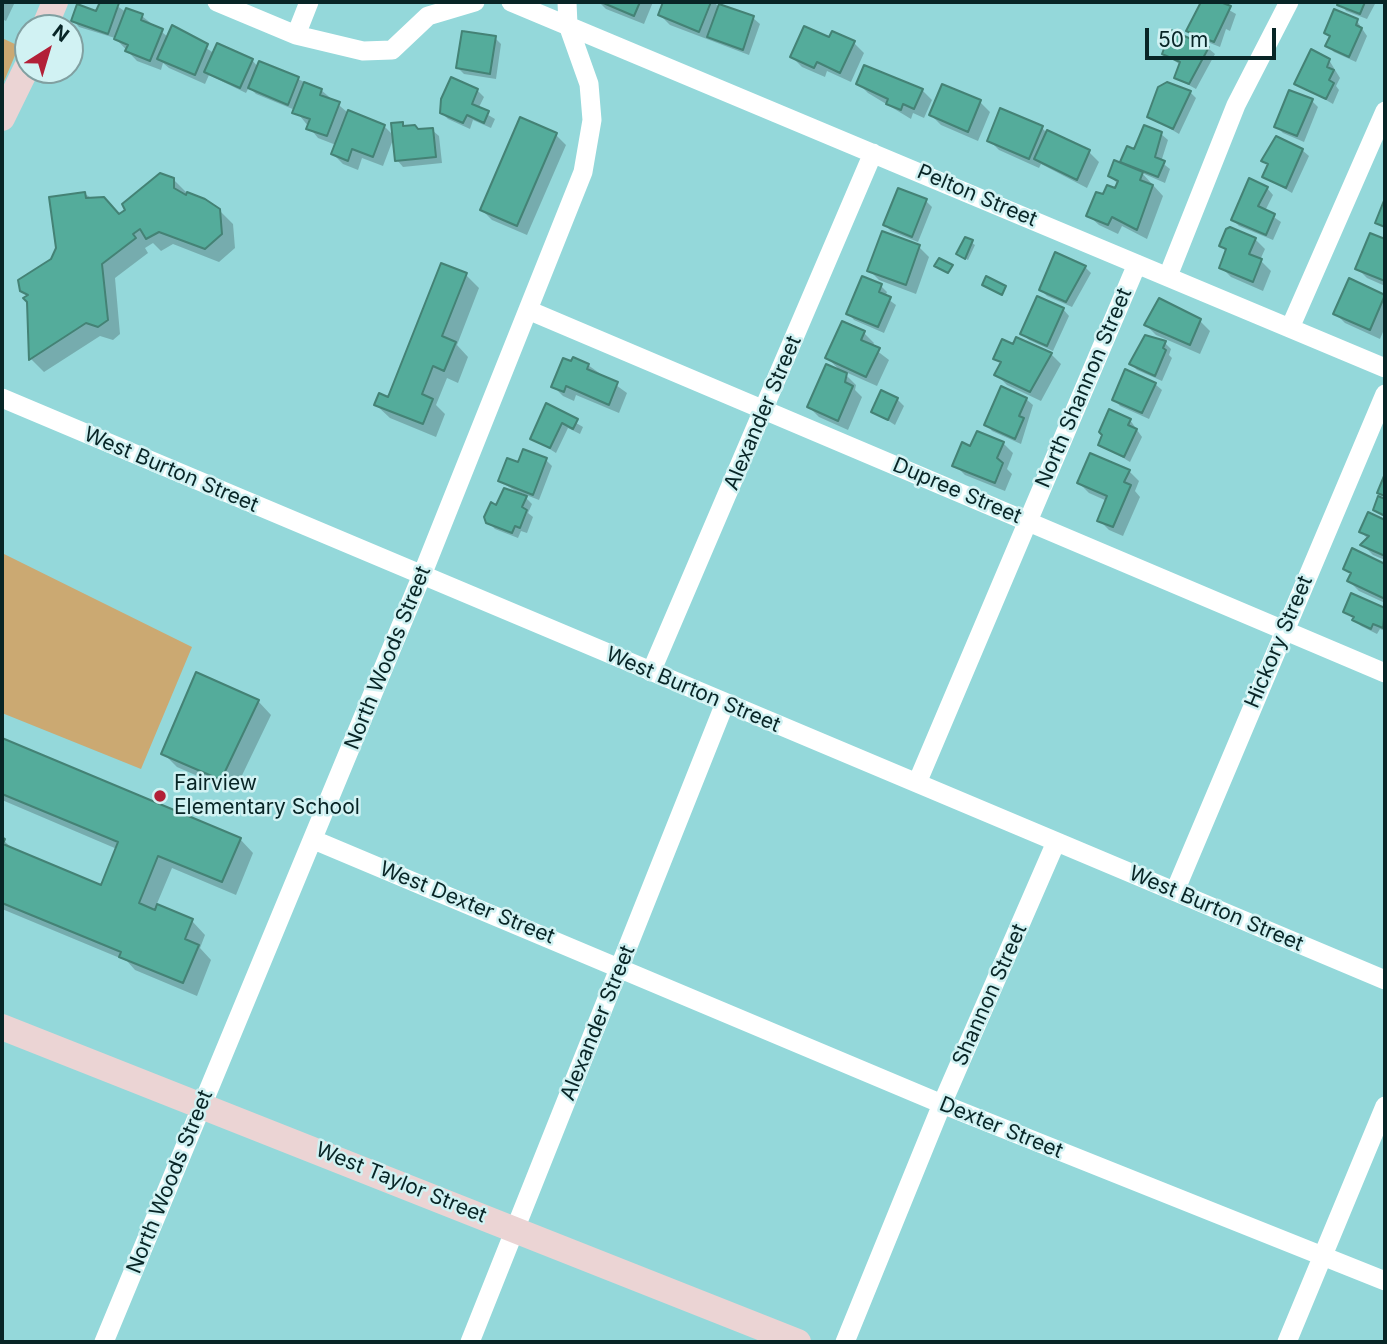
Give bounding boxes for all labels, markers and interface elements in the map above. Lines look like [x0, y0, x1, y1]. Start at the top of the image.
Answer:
north arrow [14, 14, 84, 84]
scale bar [1149, 14, 1280, 58]
text: N [48, 20, 73, 47]
text: 50 m [1158, 27, 1208, 52]
street label: Pelton Street [913, 159, 1041, 233]
street label: North Shannon Street [1030, 284, 1138, 492]
street label: Alexander Street [719, 332, 807, 494]
street label: West Burton Street [80, 422, 262, 518]
street label: Dupree Street [889, 453, 1025, 529]
street label: North Woods Street [340, 563, 436, 753]
street label: Hickory Street [1240, 572, 1318, 712]
street label: West Burton Street [602, 642, 784, 738]
place label: Fairview Elementary School [174, 771, 360, 821]
marker: Fairview Elementary School [152, 788, 168, 804]
street label: West Dexter Street [376, 856, 558, 950]
street label: West Burton Street [1125, 861, 1307, 957]
street label: Shannon Street [947, 920, 1033, 1070]
street label: Alexander Street [555, 942, 641, 1104]
street label: North Woods Street [122, 1087, 218, 1277]
street label: Dexter Street [936, 1092, 1066, 1164]
street label: West Taylor Street [312, 1137, 490, 1229]

